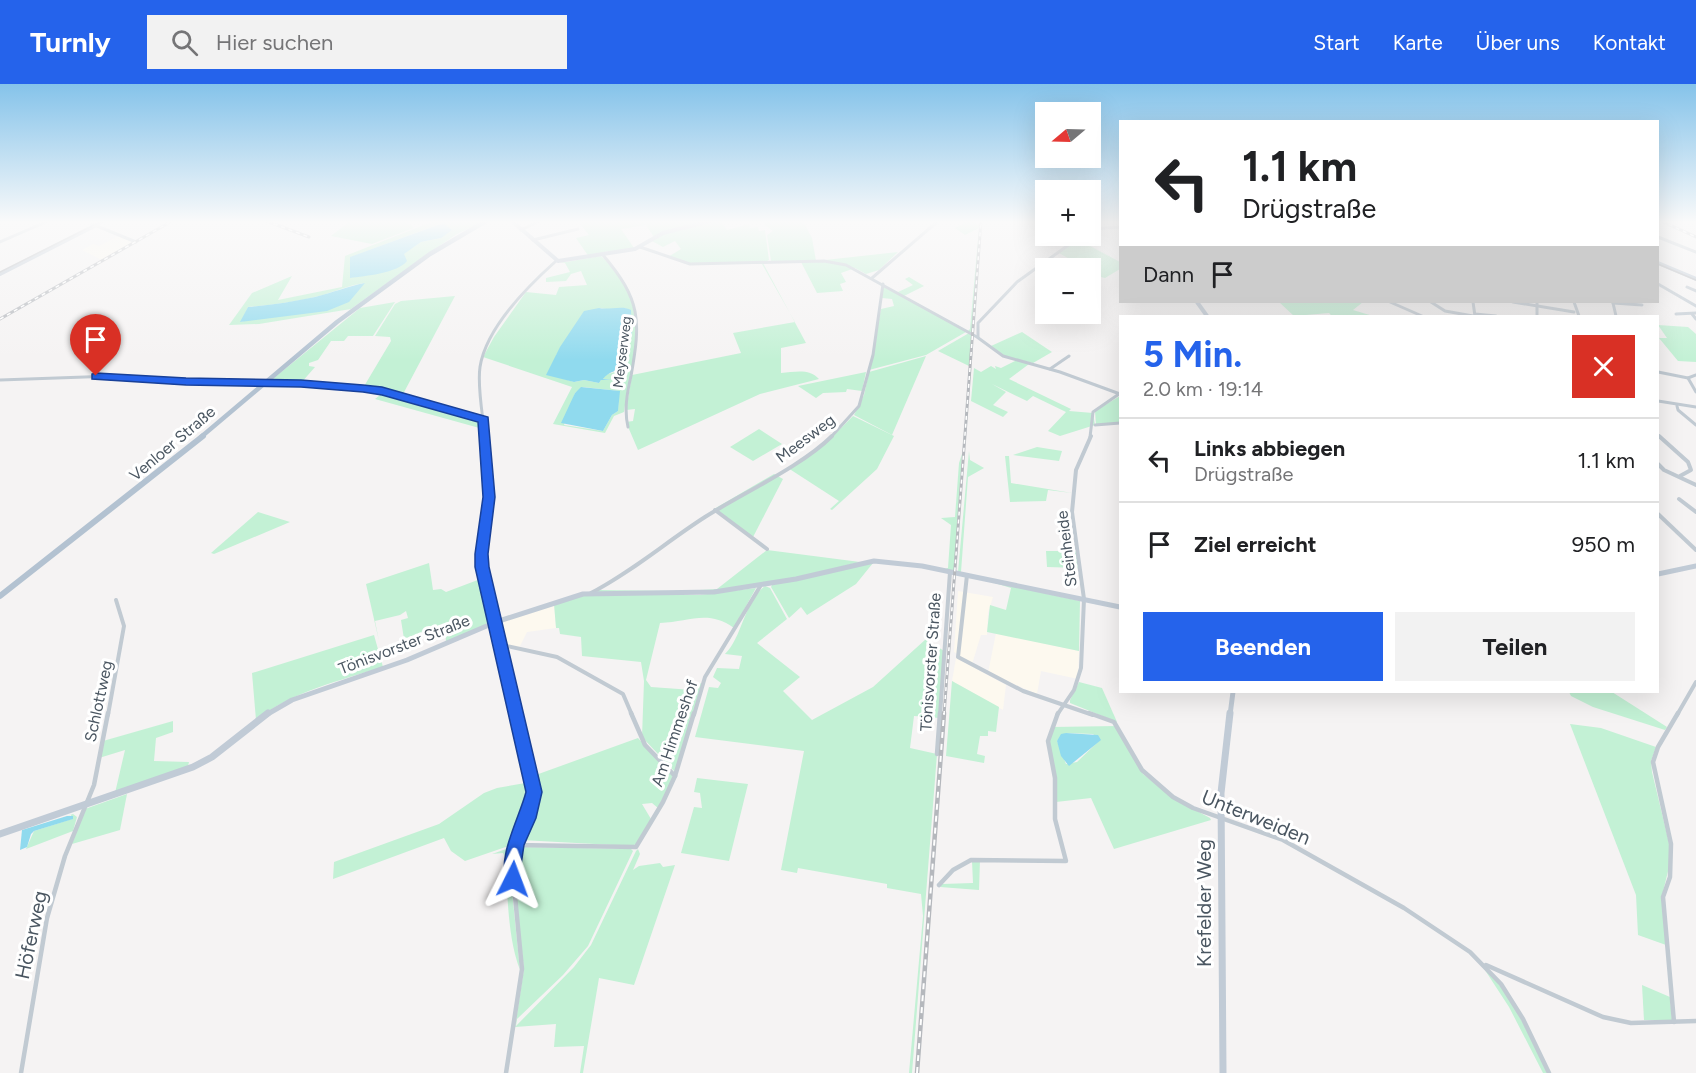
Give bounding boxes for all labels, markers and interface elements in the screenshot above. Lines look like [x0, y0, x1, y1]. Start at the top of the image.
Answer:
search box [147, 15, 567, 69]
text: Turnly [30, 25, 111, 59]
icon: search [168, 26, 201, 59]
text: Hier suchen [216, 29, 333, 56]
text: Start [1313, 30, 1360, 55]
text: Karte [1393, 30, 1443, 55]
text: Über uns [1476, 30, 1560, 55]
text: Kontakt [1593, 30, 1666, 55]
north arrow [1035, 102, 1101, 168]
map controls [1035, 102, 1101, 324]
text: 1.1 km [1242, 141, 1357, 192]
icon: left [1143, 144, 1221, 222]
button: + [1035, 180, 1101, 246]
text: Drügstraße [1242, 192, 1376, 225]
button: − [1035, 258, 1101, 324]
icon: arrive [1206, 258, 1239, 291]
text: Dann [1143, 261, 1194, 288]
pin [70, 314, 121, 376]
street label: Meyserweg [610, 315, 635, 389]
icon: arrive [79, 323, 112, 356]
text: 5 Min. [1143, 333, 1242, 376]
button: close [1572, 335, 1635, 398]
text: 2.0 km · 19:14 [1143, 377, 1263, 401]
street label: Venloer Straße [126, 402, 219, 485]
street label: Meesweg [772, 410, 839, 467]
text: Links abbiegen [1194, 435, 1345, 462]
icon: left [1143, 444, 1176, 477]
text: 1.1 km [1577, 447, 1635, 474]
text: Drügstraße [1194, 462, 1293, 486]
street label: Steinheide [1052, 509, 1081, 588]
icon: arrive [1143, 528, 1176, 561]
text: Ziel erreicht [1194, 531, 1317, 558]
text: 950 m [1572, 531, 1635, 558]
street label: Tönisvorster Straße [916, 592, 945, 732]
street label: Tönisvorster Straße [336, 611, 473, 678]
button: Beenden [1143, 612, 1383, 681]
button: Teilen [1395, 612, 1635, 681]
street label: Schlottweg [81, 659, 116, 744]
street label: Am Himmeshof [647, 677, 702, 789]
street label: Unterweiden [1198, 784, 1314, 850]
street label: Krefelder Weg [1192, 839, 1216, 967]
position arrow [481, 847, 545, 911]
street label: Höferweg [10, 889, 52, 981]

